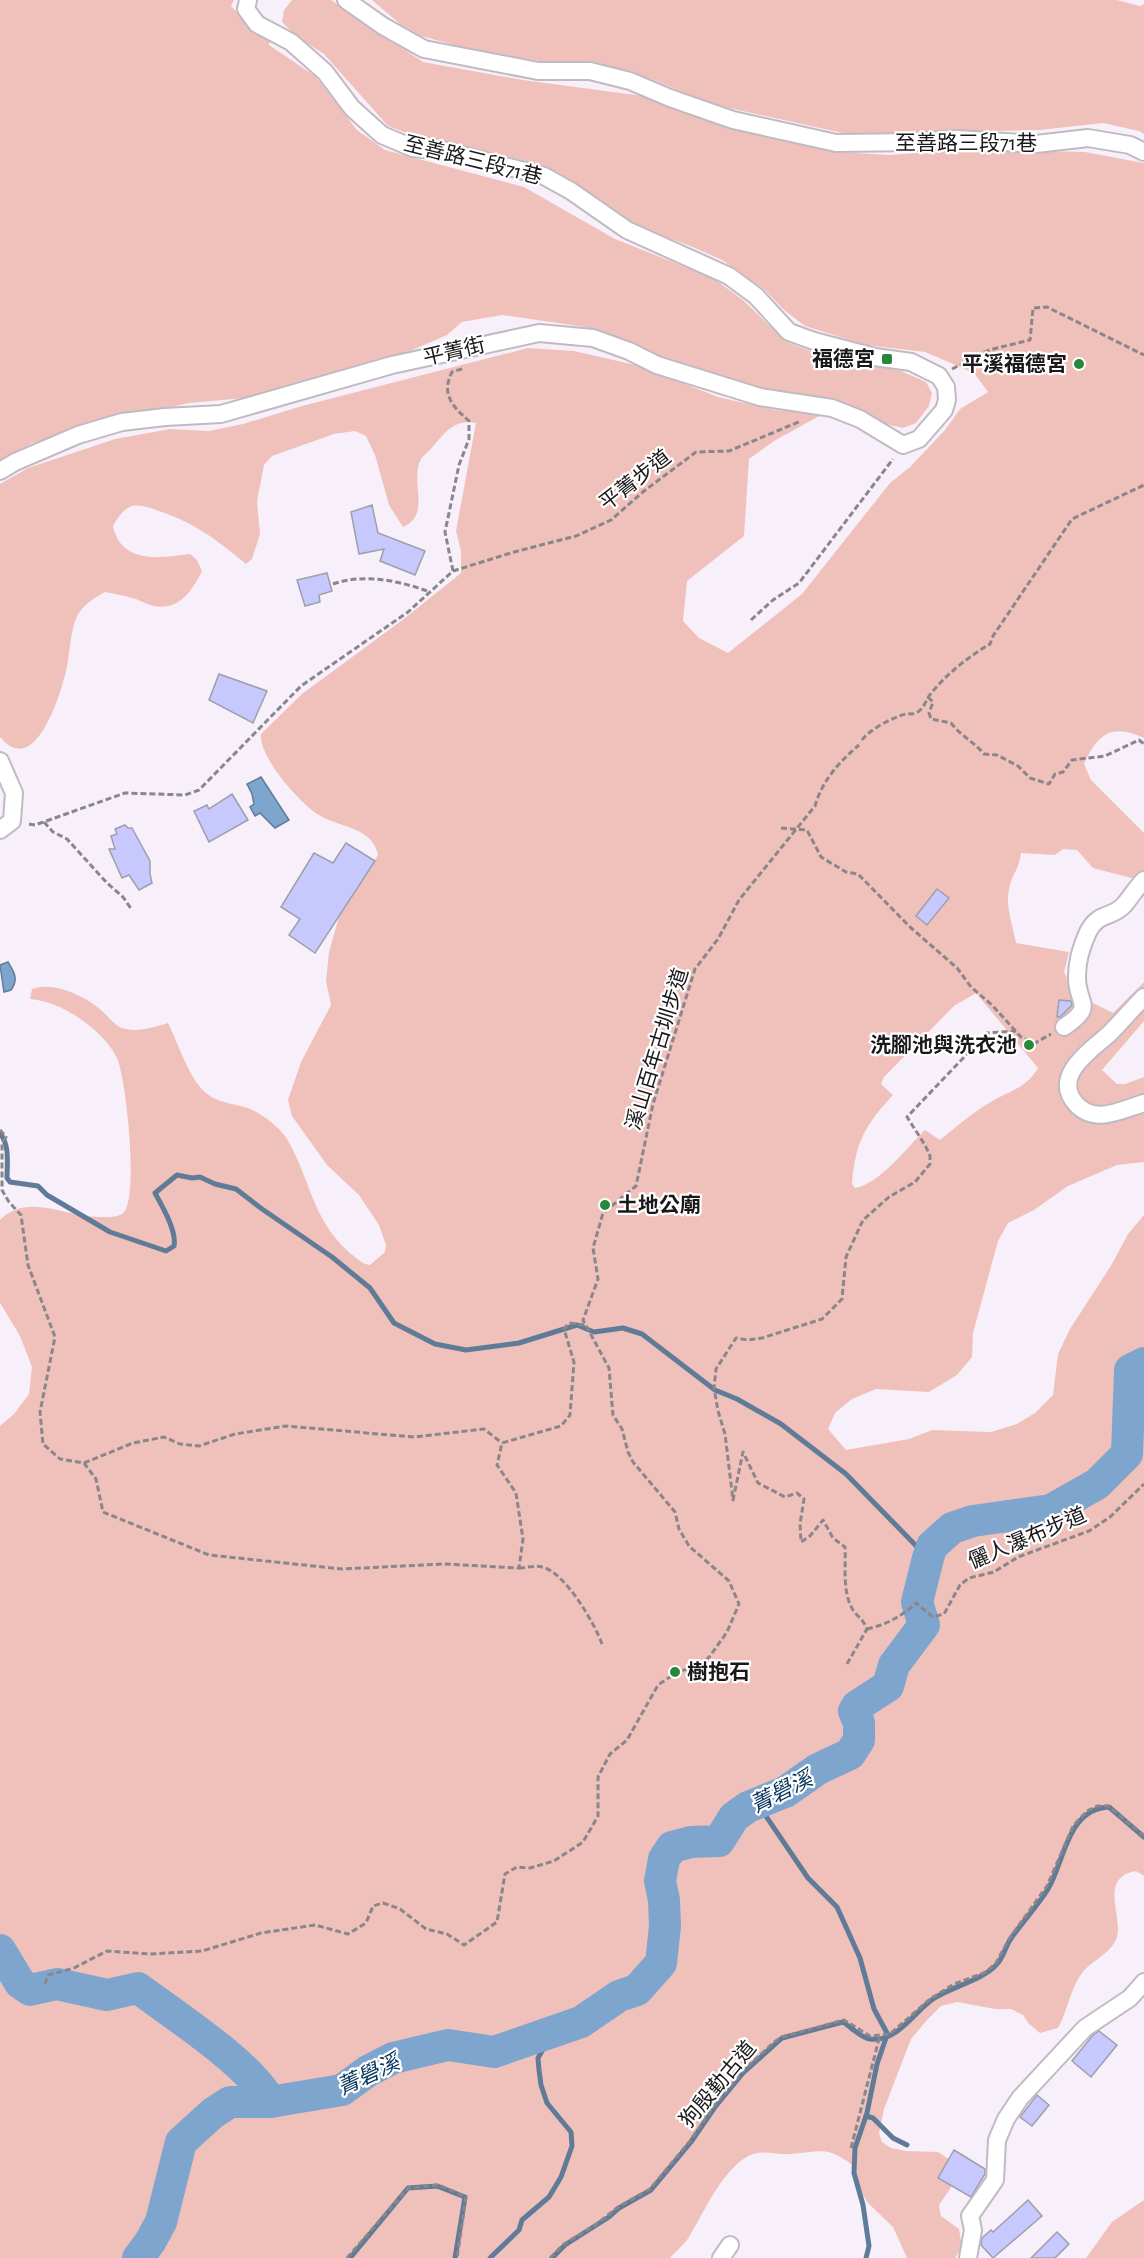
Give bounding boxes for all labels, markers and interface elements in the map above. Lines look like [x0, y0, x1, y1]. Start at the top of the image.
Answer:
street label: 至善路三段71巷 [401, 132, 545, 188]
street label: 至善路三段71巷 [895, 132, 1037, 154]
street label: 平菁街 [421, 333, 487, 369]
place label: 福德宮 [812, 347, 875, 370]
marker: 福德宮 [880, 352, 894, 366]
place label: 平溪福德宮 [962, 352, 1067, 375]
marker: 平溪福德宮 [1072, 357, 1086, 371]
street label: 平菁步道 [595, 445, 675, 515]
street label: 溪山百年古圳步道 [622, 965, 692, 1133]
place label: 洗腳池與洗衣池 [870, 1034, 1017, 1056]
marker: 洗腳池與洗衣池 [1022, 1038, 1036, 1052]
place label: 土地公廟 [617, 1193, 701, 1216]
marker: 土地公廟 [598, 1198, 612, 1212]
street label: 儷人瀑布步道 [965, 1503, 1089, 1573]
place label: 樹抱石 [687, 1661, 750, 1683]
marker: 樹抱石 [668, 1665, 682, 1679]
water label: 菁礐溪 [747, 1765, 819, 1817]
street label: 狗殷勤古道 [676, 2037, 760, 2131]
water label: 菁礐溪 [333, 2049, 406, 2099]

